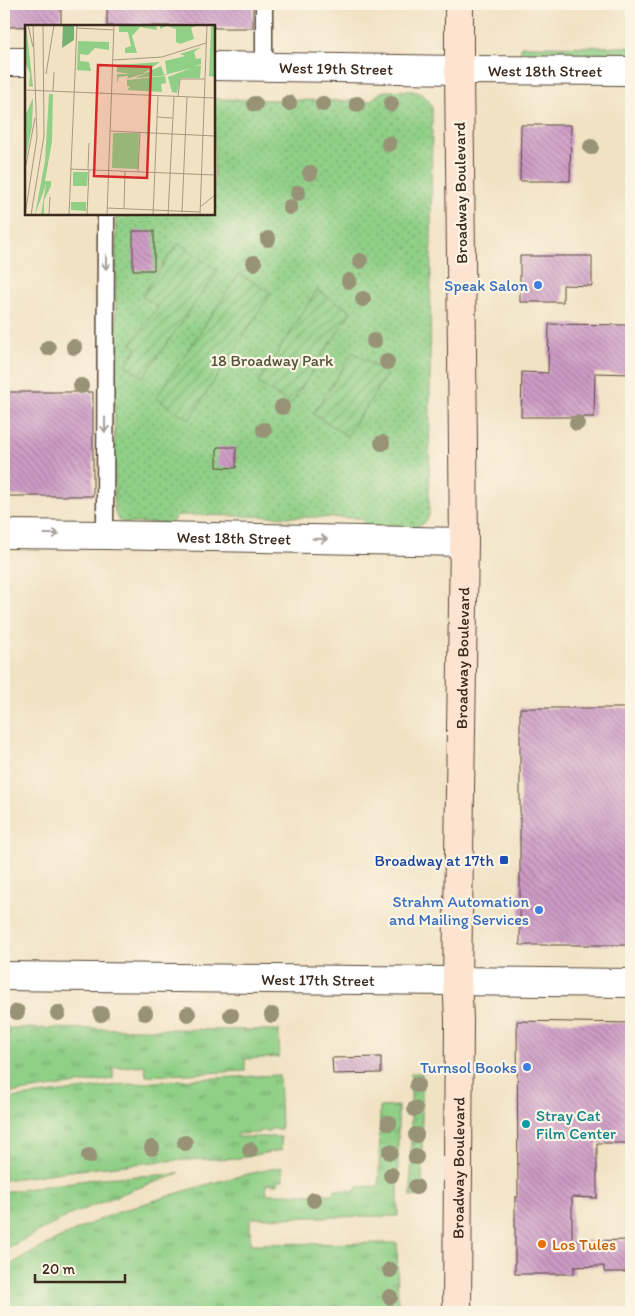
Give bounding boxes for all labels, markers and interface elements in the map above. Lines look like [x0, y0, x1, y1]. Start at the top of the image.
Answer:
inset map [25, 25, 215, 215]
street label: West 19th Street [279, 58, 393, 79]
street label: West 18th Street [488, 61, 602, 81]
street label: Broadway Boulevard [450, 122, 471, 264]
one-way arrow [101, 254, 111, 270]
place label: Speak Salon [444, 276, 528, 295]
marker: Speak Salon [532, 279, 544, 291]
park label: 18 Broadway Park [211, 351, 334, 370]
one-way arrow [100, 416, 110, 433]
street label: West 18th Street [176, 527, 291, 549]
one-way arrow [44, 529, 60, 539]
one-way arrow [312, 534, 328, 544]
street label: Broadway Boulevard [452, 587, 473, 729]
place label: Broadway at 17th [374, 851, 494, 870]
marker: Broadway at 17th [498, 854, 510, 866]
place label: Strahm Automation and Mailing Services [389, 892, 529, 929]
marker: Strahm Automation and Mailing Services [533, 904, 545, 916]
street label: West 17th Street [261, 970, 375, 990]
place label: Turnsol Books [420, 1058, 517, 1077]
marker: Turnsol Books [521, 1061, 533, 1073]
street label: Broadway Boulevard [448, 1097, 468, 1239]
place label: Stray Cat Film Center [536, 1106, 616, 1143]
marker: Stray Cat Film Center [520, 1118, 532, 1130]
place label: Los Tules [552, 1235, 616, 1254]
marker: Los Tules [536, 1238, 548, 1250]
scale bar [35, 1251, 125, 1283]
text: 20 m [42, 1260, 76, 1278]

